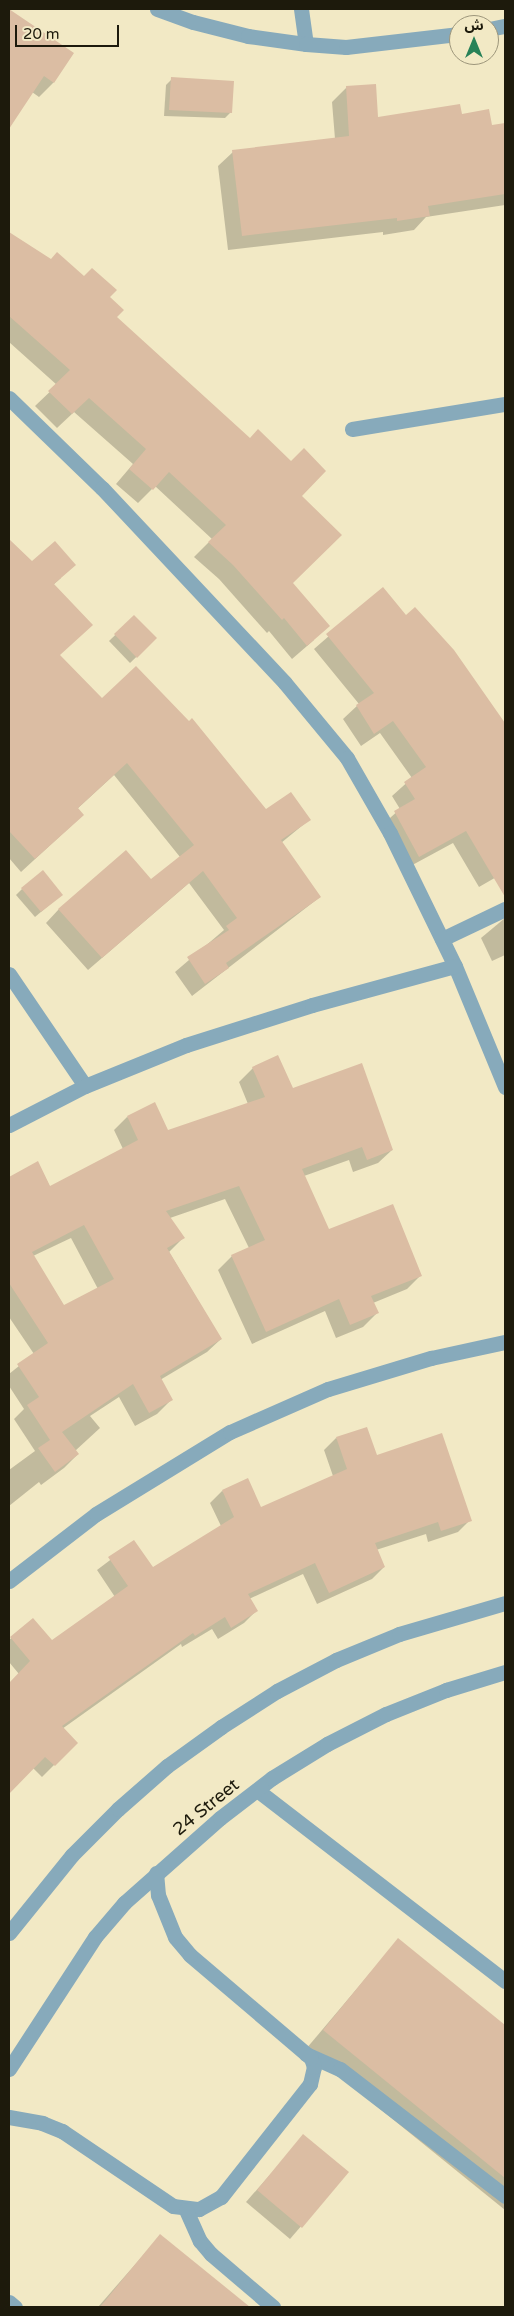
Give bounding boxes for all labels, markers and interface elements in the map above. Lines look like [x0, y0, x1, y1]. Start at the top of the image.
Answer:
scale bar [18, 15, 121, 47]
north arrow [449, 15, 499, 65]
text: ش [464, 17, 484, 34]
text: 20 m [23, 25, 60, 43]
street label: 24 Street [169, 1774, 243, 1840]

